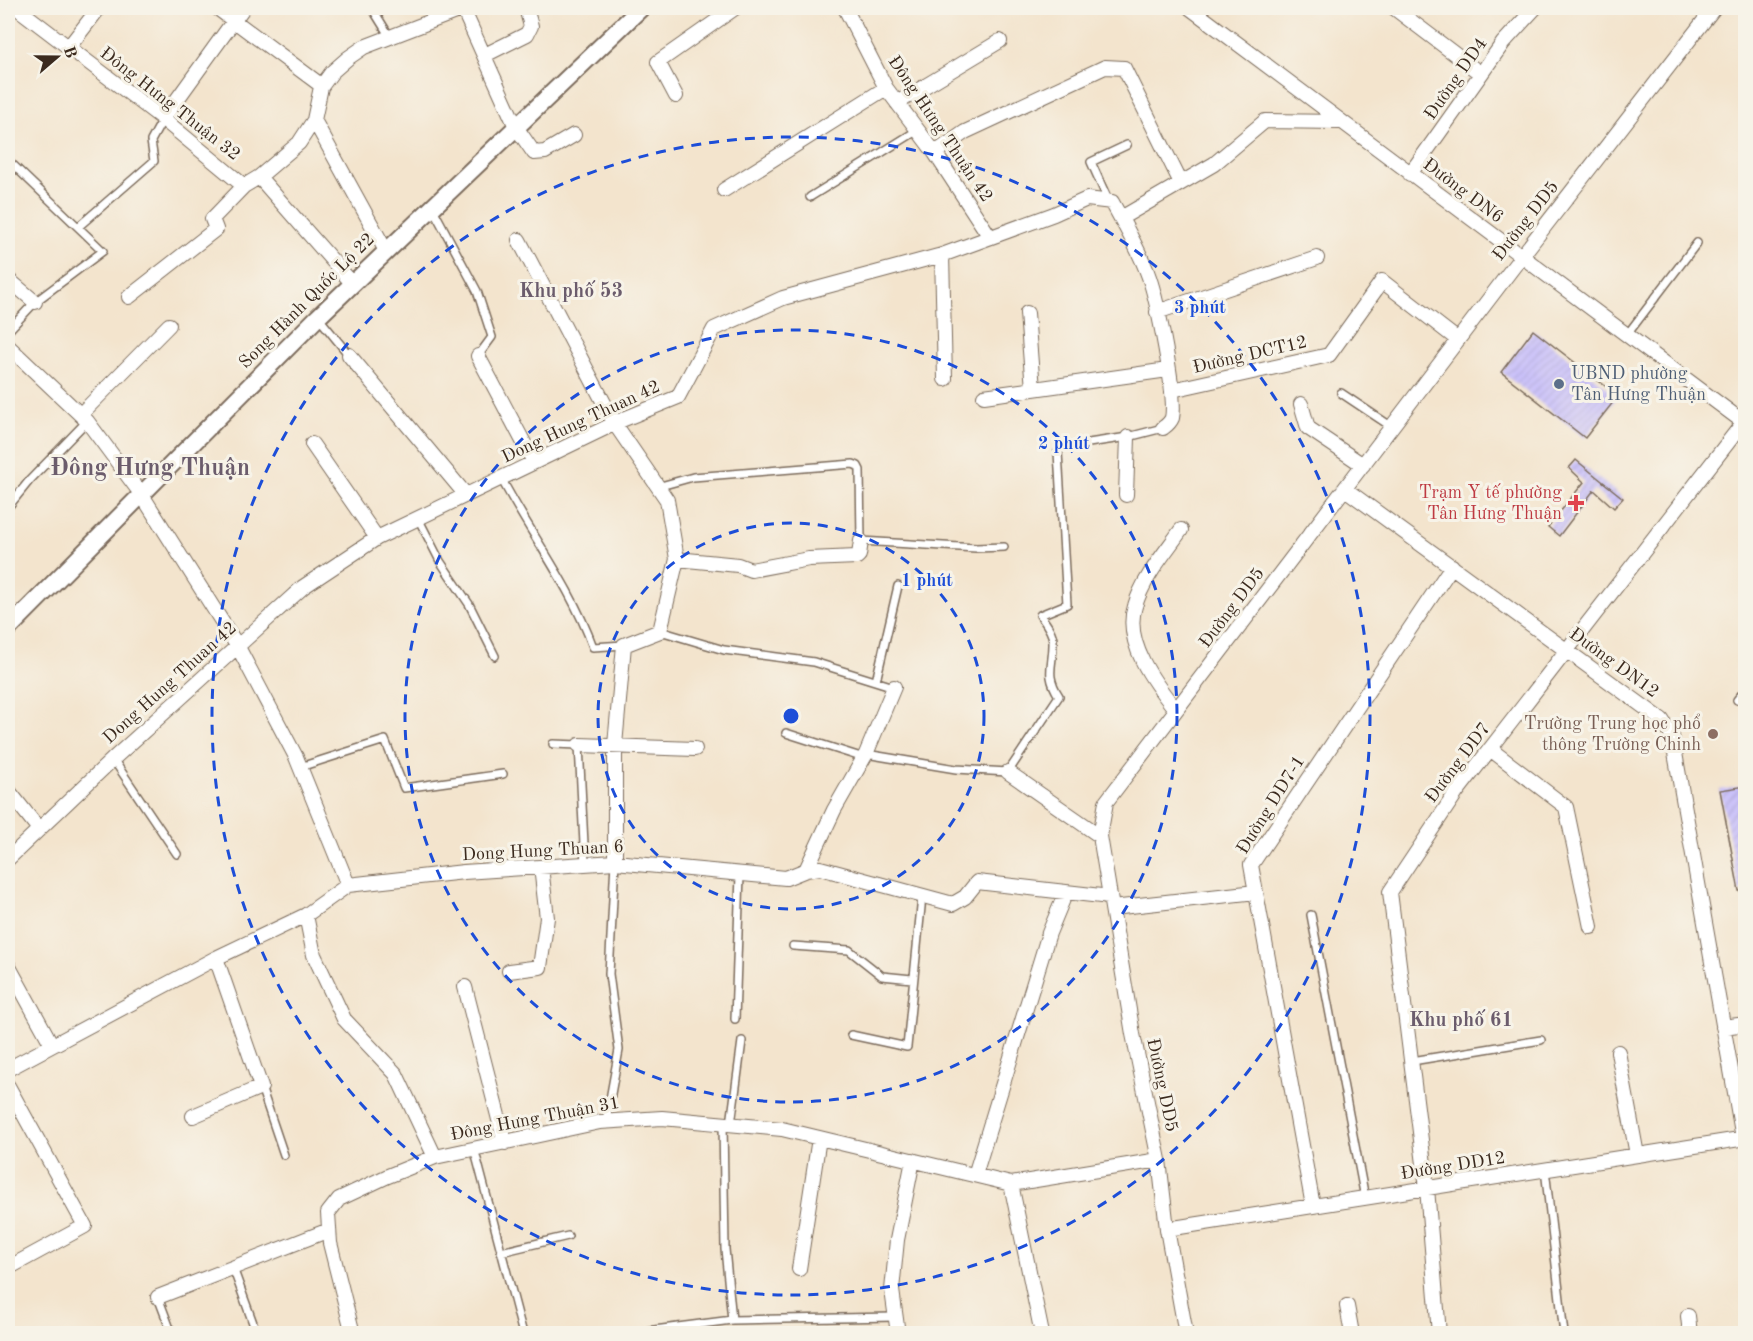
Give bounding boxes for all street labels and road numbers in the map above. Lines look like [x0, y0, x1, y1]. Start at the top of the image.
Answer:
street label: Đường DD4 [1421, 35, 1491, 123]
street label: Đông Hưng Thuận 32 [97, 44, 243, 164]
street label: Đông Hưng Thuận 42 [884, 53, 996, 205]
street label: Đường DN6 [1420, 155, 1506, 227]
street label: Đường DD5 [1490, 178, 1562, 264]
street label: Song Hành Quốc Lộ 22 [235, 229, 378, 372]
street label: Đường DCT12 [1191, 333, 1309, 377]
street label: Dong Hung Thuan 42 [499, 377, 663, 467]
street label: Đường DD5 [1196, 564, 1268, 652]
street label: Dong Hung Thuan 42 [100, 619, 240, 747]
street label: Đường DN12 [1566, 625, 1662, 701]
street label: Đường DD7 [1422, 719, 1494, 807]
street label: Đường DD7-1 [1234, 753, 1308, 857]
street label: Dong Hung Thuan 6 [462, 838, 624, 864]
street label: Đường DD5 [1143, 1036, 1181, 1134]
street label: Đông Hưng Thuận 31 [449, 1094, 621, 1144]
street label: Đường DD12 [1399, 1149, 1507, 1183]

